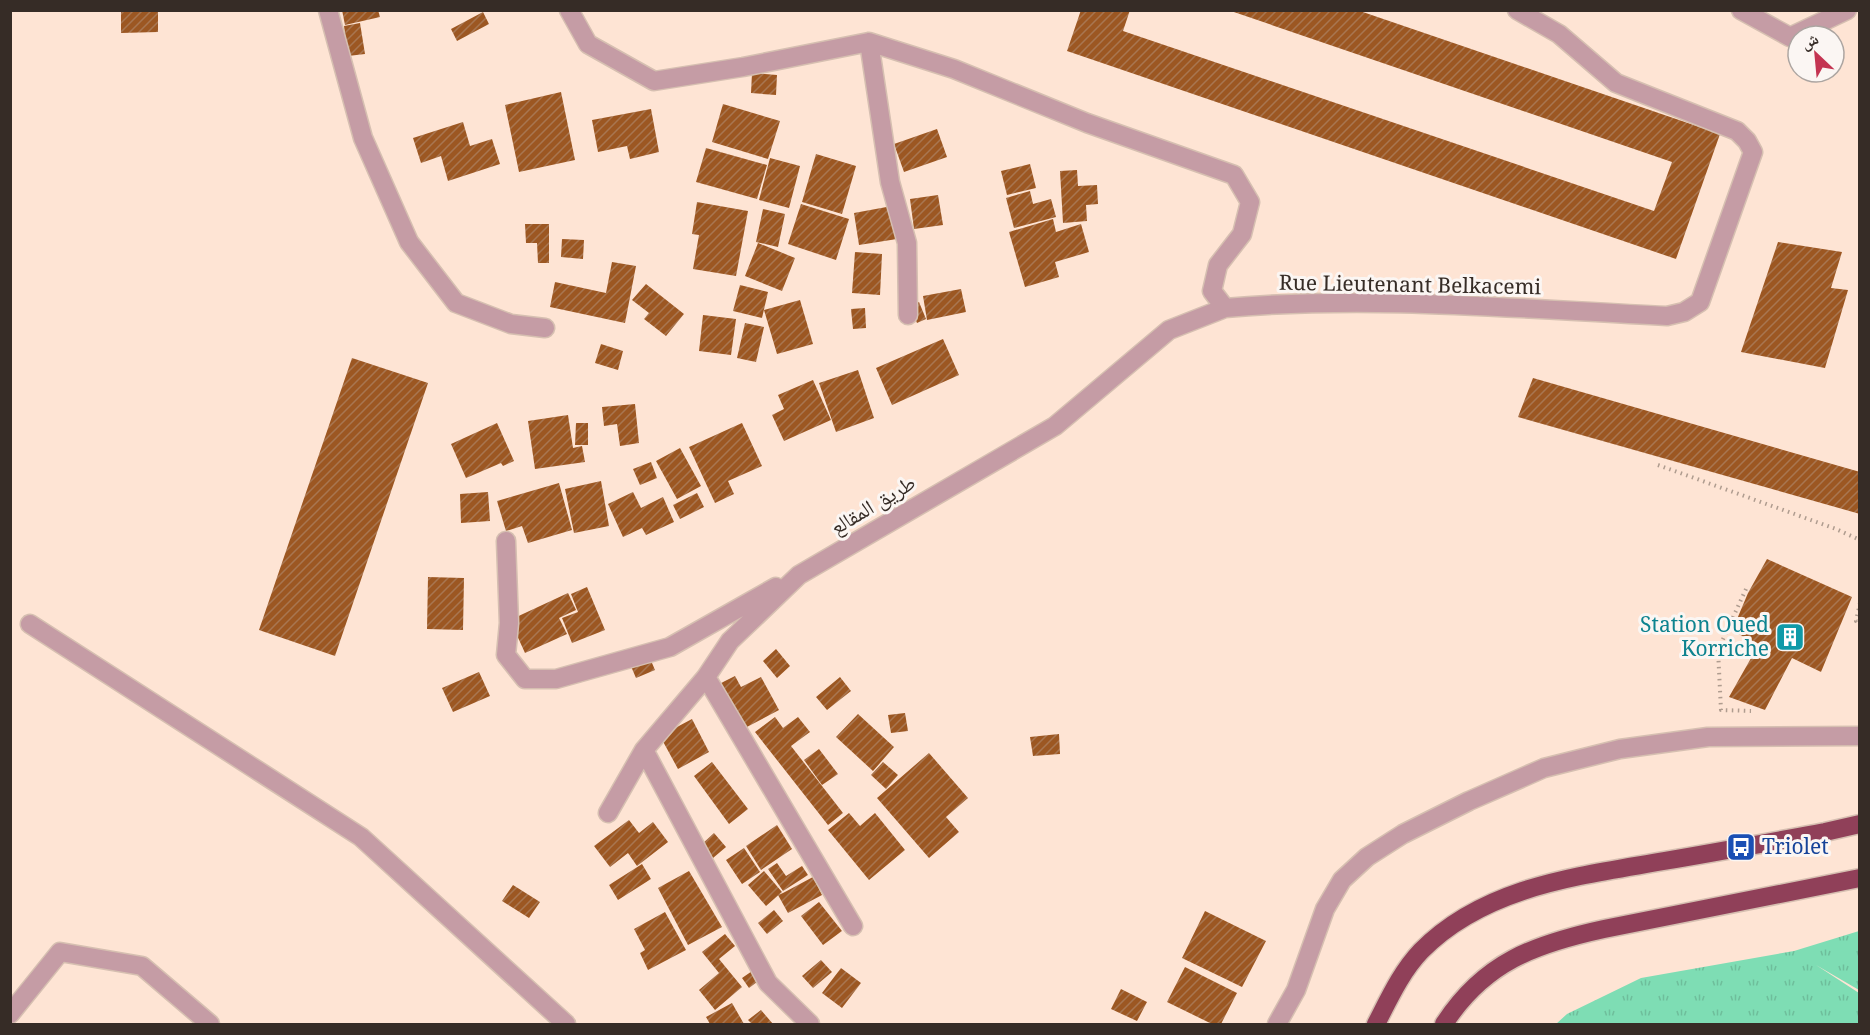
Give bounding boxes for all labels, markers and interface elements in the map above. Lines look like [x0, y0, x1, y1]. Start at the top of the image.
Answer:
north arrow [1786, 24, 1846, 84]
text: ش [1797, 27, 1822, 54]
street label: Rue Lieutenant Belkacemi [1279, 268, 1542, 300]
street label: طريق المقالع [825, 468, 920, 540]
place label: Station Oued Korriche [1640, 610, 1769, 662]
building icon: Station Oued Korriche [1774, 621, 1806, 653]
bus stop icon: Triolet [1725, 831, 1757, 863]
place label: Triolet [1762, 832, 1829, 860]

